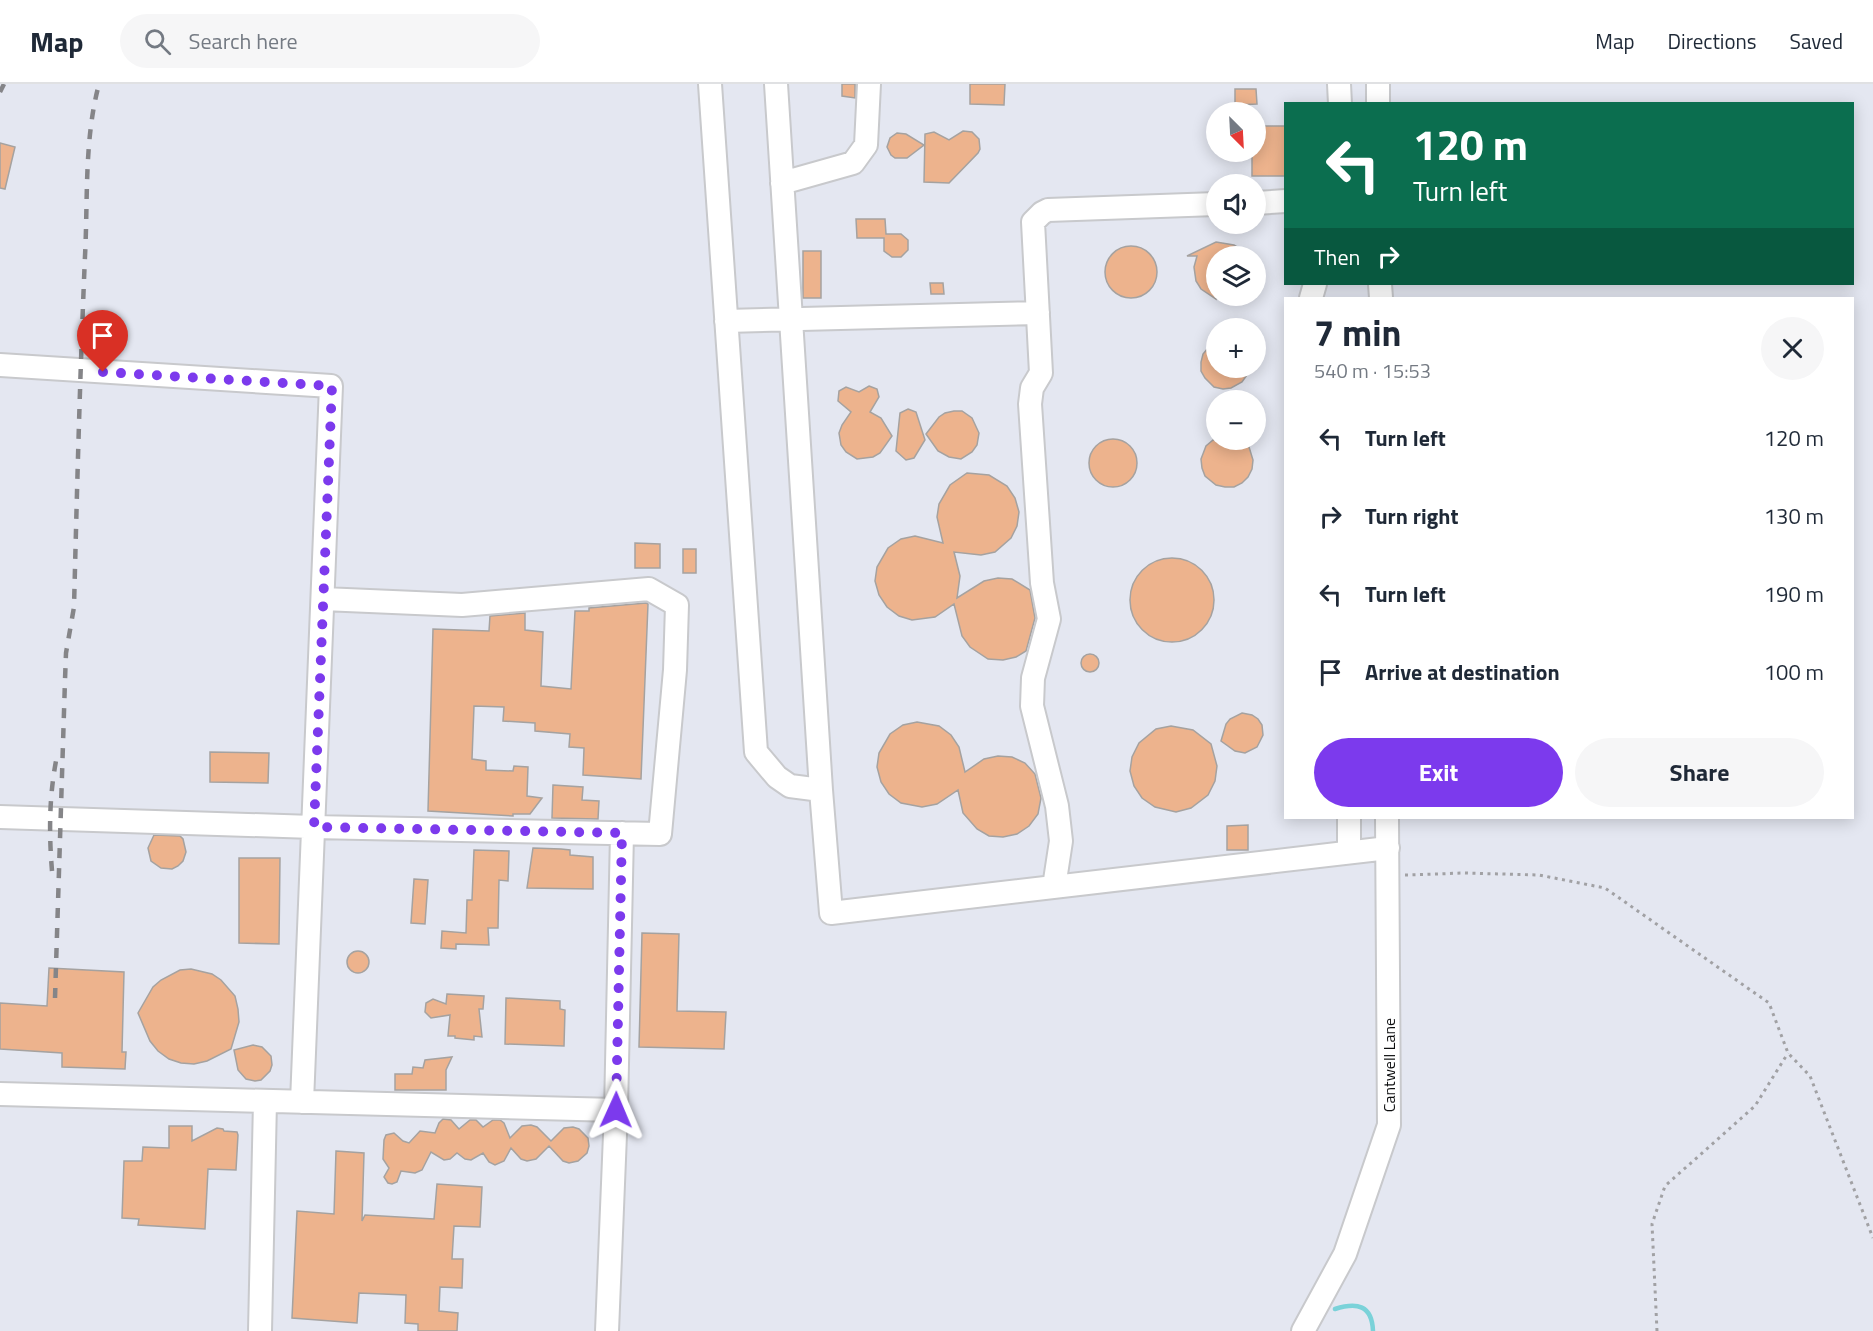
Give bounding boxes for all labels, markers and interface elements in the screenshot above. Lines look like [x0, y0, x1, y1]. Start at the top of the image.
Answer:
search box [120, 14, 540, 68]
text: Map [30, 20, 84, 63]
text: Search here [189, 24, 298, 58]
icon: search [141, 25, 174, 58]
text: Map [1595, 25, 1635, 57]
text: Directions [1668, 25, 1757, 57]
text: Saved [1790, 25, 1843, 57]
north arrow [1206, 102, 1266, 162]
map controls [1206, 102, 1266, 450]
text: 120 m [1413, 112, 1528, 176]
icon: left [1314, 126, 1392, 204]
text: Turn left [1413, 170, 1507, 211]
button: sound [1206, 174, 1266, 234]
text: Then [1314, 240, 1360, 274]
icon: right [1372, 240, 1405, 273]
button: layers [1206, 246, 1266, 306]
text: 7 min [1314, 305, 1401, 360]
pin [77, 310, 128, 372]
button: close [1761, 317, 1824, 380]
button: + [1206, 318, 1266, 378]
icon: arrive [86, 319, 119, 352]
text: 540 m · 15:53 [1314, 355, 1431, 386]
button: − [1206, 390, 1266, 450]
text: Turn left [1365, 421, 1446, 455]
text: 120 m [1764, 421, 1824, 455]
icon: left [1314, 422, 1347, 455]
text: Turn right [1365, 499, 1459, 533]
text: 130 m [1764, 499, 1824, 533]
icon: right [1314, 500, 1347, 533]
text: Turn left [1365, 577, 1446, 611]
text: 190 m [1764, 577, 1824, 611]
icon: left [1314, 578, 1347, 611]
text: Arrive at destination [1365, 655, 1560, 689]
text: 100 m [1764, 655, 1824, 689]
icon: arrive [1314, 656, 1347, 689]
button: Exit [1314, 738, 1563, 807]
button: Share [1575, 738, 1824, 807]
street label: Cantwell Lane [1377, 1018, 1401, 1112]
position arrow [584, 1078, 648, 1142]

